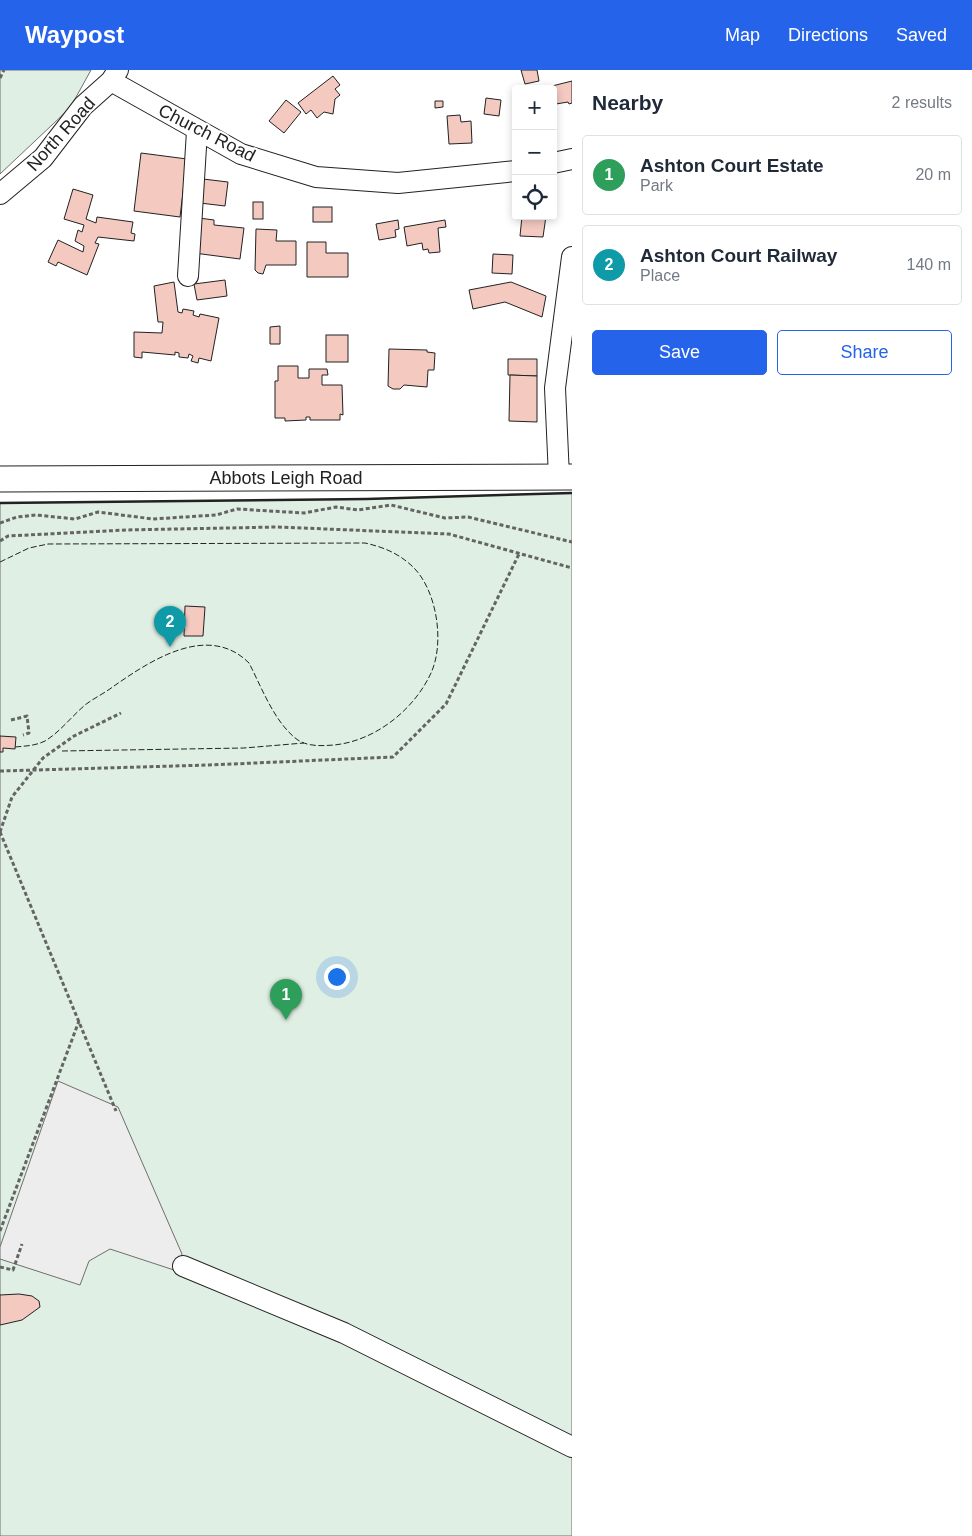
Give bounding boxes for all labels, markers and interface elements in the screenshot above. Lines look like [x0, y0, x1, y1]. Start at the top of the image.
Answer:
text: Waypost [25, 21, 124, 48]
text: Map [725, 25, 760, 45]
text: Directions [788, 25, 868, 45]
text: Saved [896, 25, 947, 45]
map controls [512, 85, 557, 220]
button: + [512, 85, 557, 130]
text: Nearby [592, 91, 663, 114]
street label: North Road [23, 93, 99, 175]
text: 2 results [892, 94, 952, 111]
street label: Church Road [155, 100, 259, 166]
button: − [512, 130, 557, 175]
text: Ashton Court Estate [640, 155, 824, 176]
text: 1 [605, 166, 613, 183]
text: 20 m [915, 166, 951, 183]
button: locate [512, 175, 557, 220]
text: Park [640, 177, 673, 194]
text: Ashton Court Railway [640, 245, 837, 266]
text: 2 [605, 256, 613, 273]
text: 140 m [907, 256, 951, 273]
text: Place [640, 267, 680, 284]
button: Save [592, 330, 767, 375]
button: Share [777, 330, 952, 375]
street label: Abbots Leigh Road [209, 468, 363, 488]
pin: 2 [154, 606, 186, 647]
your location [324, 964, 350, 990]
pin: 1 [270, 979, 302, 1020]

